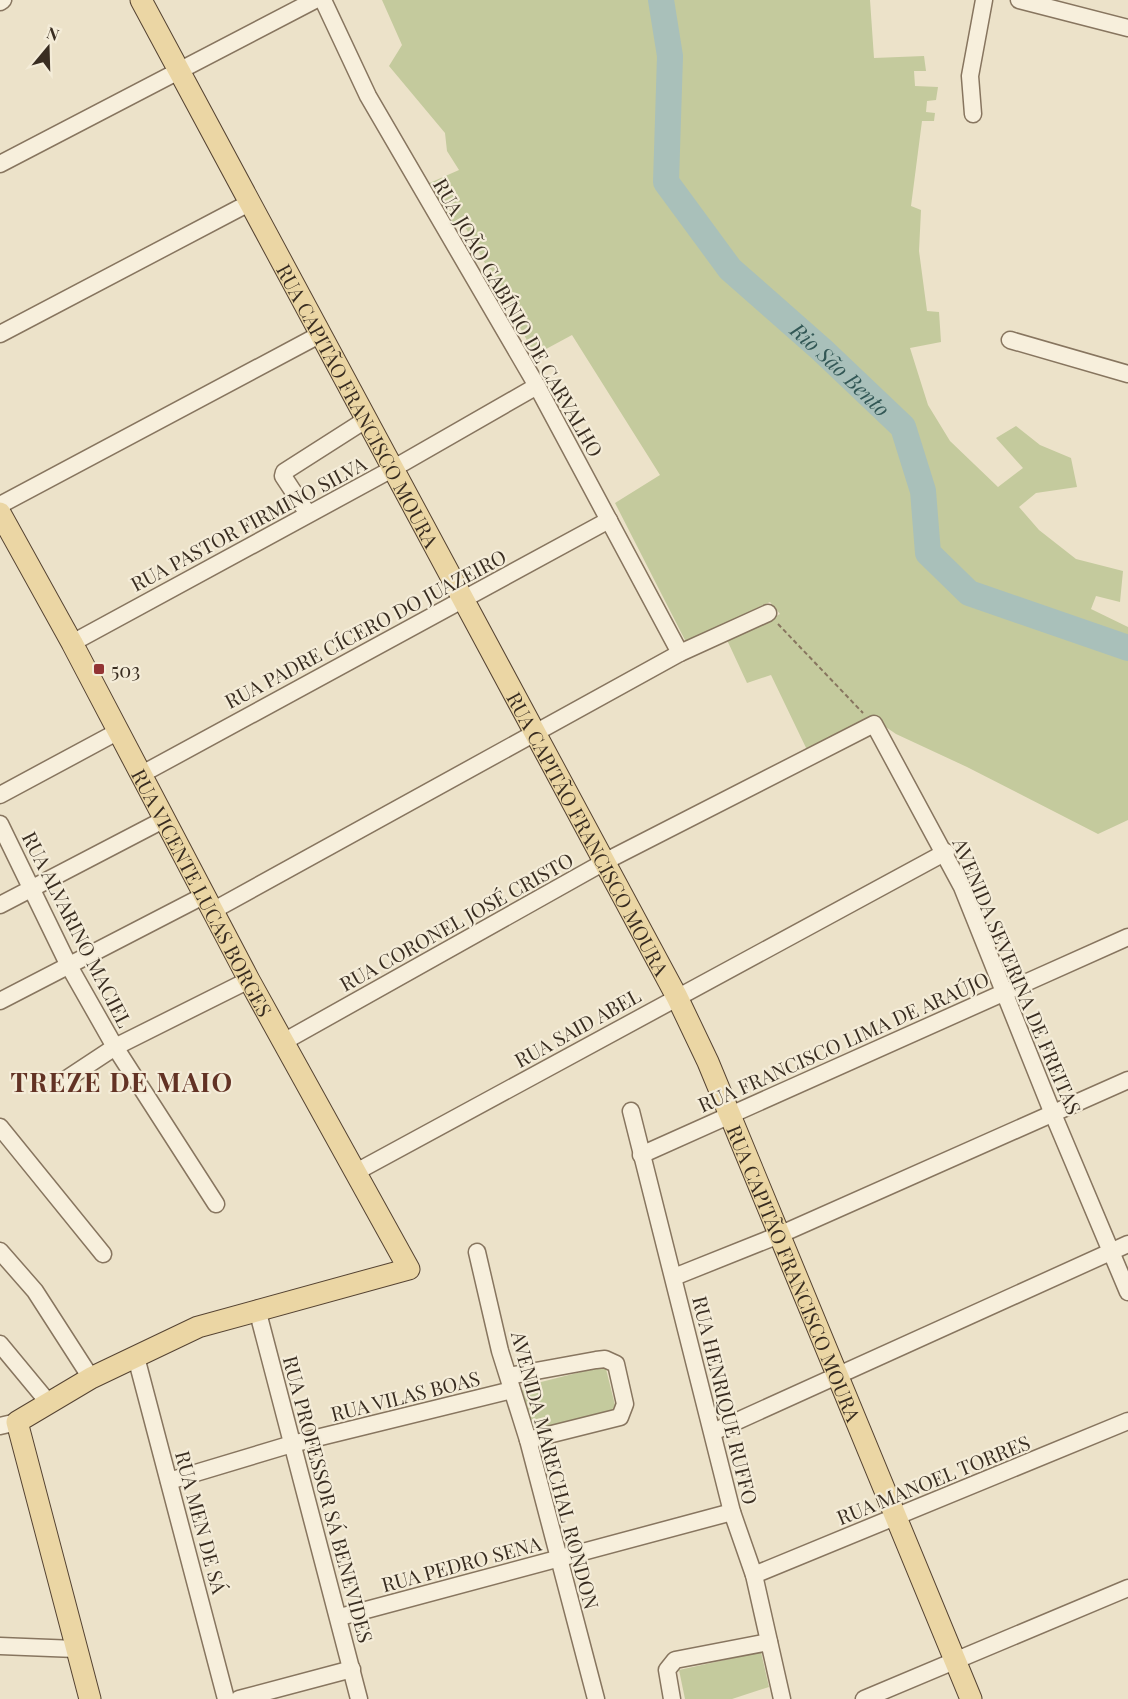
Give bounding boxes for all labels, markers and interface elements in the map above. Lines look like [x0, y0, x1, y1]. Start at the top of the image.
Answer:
north arrow [18, 18, 78, 78]
text: N [44, 22, 62, 45]
street label: RUA JOÃO GABÍNIO DE CARVALHO [428, 173, 610, 461]
street label: RUA CAPITÃO FRANCISCO MOURA [272, 259, 446, 552]
water label: Rio São Bento [785, 315, 897, 422]
street label: RUA PASTOR FIRMINO SILVA [125, 449, 371, 597]
street label: RUA PADRE CÍCERO DO JUAZEIRO [220, 542, 510, 714]
place label: 503 [111, 656, 140, 683]
marker: 503 [92, 662, 106, 676]
street label: RUA CAPITÃO FRANCISCO MOURA [502, 687, 676, 980]
street label: RUA VICENTE LUCAS BORGES [127, 763, 280, 1021]
street label: RUA ALVARINO MACIEL [17, 826, 139, 1032]
street label: AVENIDA SEVERINA DE FREITAS [947, 833, 1089, 1118]
street label: RUA CORONEL JOSÉ CRISTO [334, 845, 578, 997]
street label: RUA FRANCISCO LIMA DE ARAÚJO [693, 964, 993, 1118]
street label: RUA SAID ABEL [509, 981, 645, 1073]
district label: TREZE DE MAIO [10, 1064, 234, 1099]
street label: RUA CAPITÃO FRANCISCO MOURA [722, 1121, 868, 1425]
street label: RUA HENRIQUE RUFFO [687, 1293, 765, 1507]
street label: AVENIDA MARECHAL RONDON [506, 1327, 606, 1612]
street label: RUA PROFESSOR SÁ BENEVIDES [278, 1353, 380, 1645]
street label: RUA VILAS BOAS [328, 1363, 482, 1427]
street label: RUA MANOEL TORRES [832, 1428, 1034, 1530]
street label: RUA MEN DE SÁ [170, 1448, 234, 1597]
street label: RUA PEDRO SENA [378, 1529, 544, 1597]

